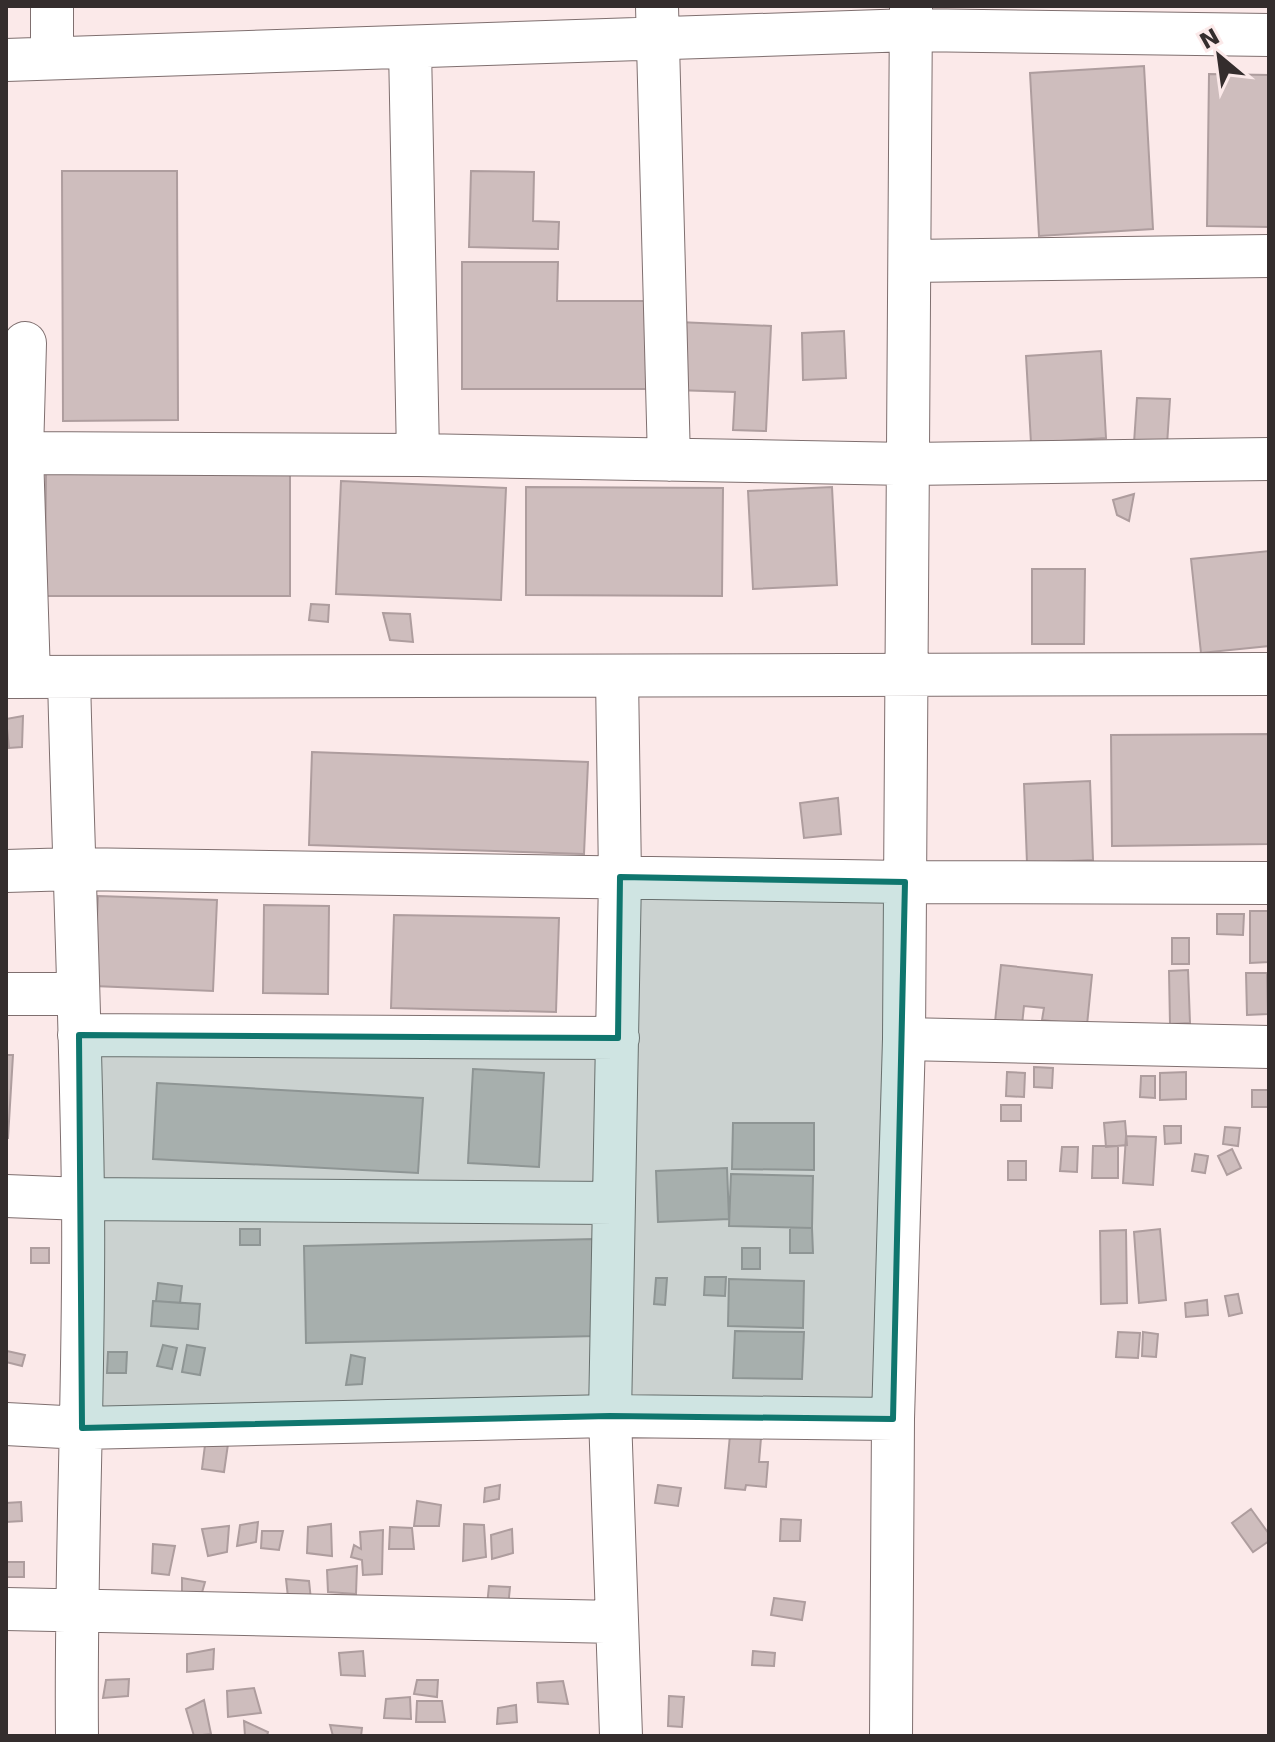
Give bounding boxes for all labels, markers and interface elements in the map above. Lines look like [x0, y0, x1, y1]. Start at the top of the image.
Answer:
north arrow [1179, 16, 1259, 96]
text: N [1195, 24, 1224, 54]

